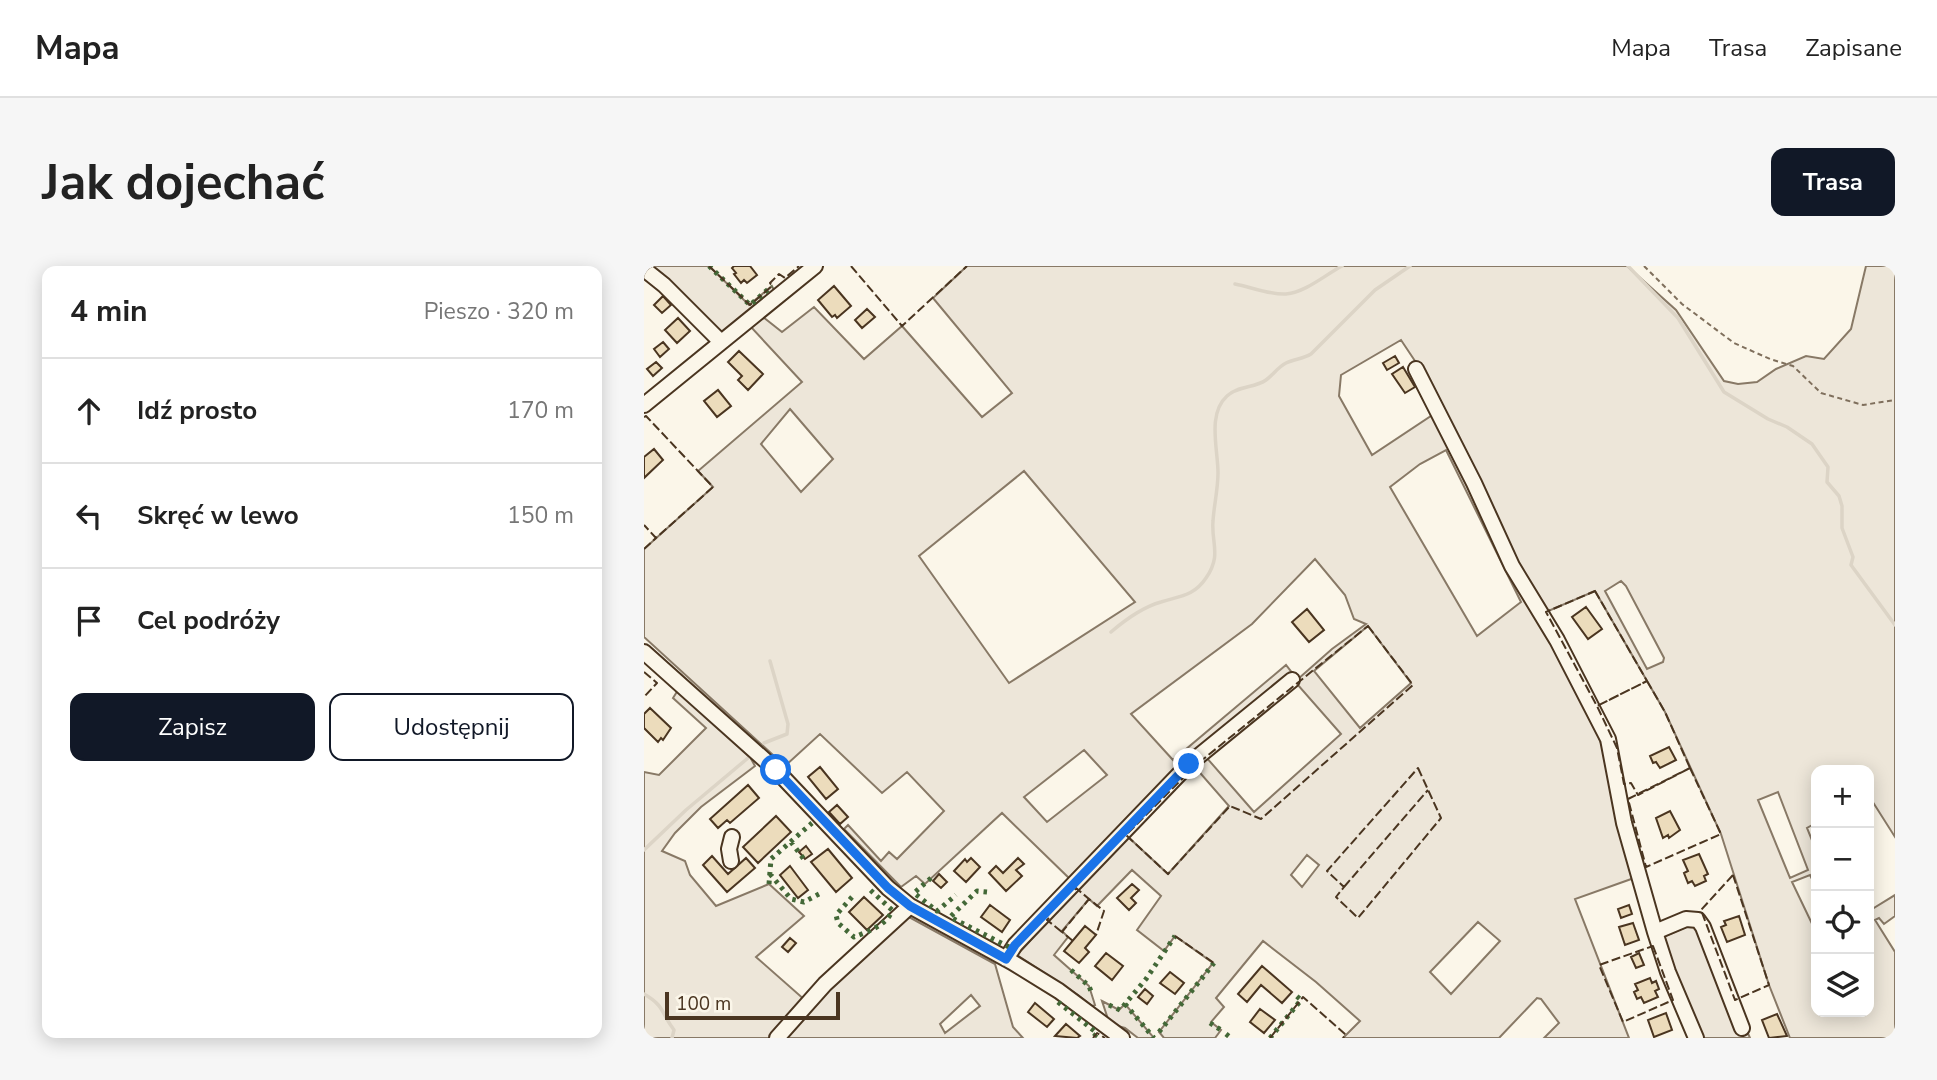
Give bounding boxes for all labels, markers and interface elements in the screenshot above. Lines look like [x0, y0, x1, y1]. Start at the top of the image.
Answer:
text: Mapa [35, 26, 120, 71]
text: Mapa [1611, 32, 1671, 64]
text: Trasa [1709, 32, 1767, 64]
text: Zapisane [1805, 32, 1902, 64]
button: Trasa [1771, 148, 1895, 216]
text: Jak dojechać [42, 149, 324, 216]
text: 4 min [70, 291, 148, 332]
text: Pieszo · 320 m [424, 296, 574, 327]
icon: ahead [70, 392, 108, 430]
text: Idź prosto [137, 393, 257, 428]
text: 170 m [507, 395, 574, 426]
icon: left [70, 497, 108, 535]
text: Skręć w lewo [137, 498, 299, 533]
text: 150 m [507, 500, 574, 531]
icon: arrive [70, 602, 108, 640]
text: Cel podróży [137, 603, 280, 638]
button: Zapisz [70, 693, 315, 761]
button: Udostępnij [329, 693, 574, 761]
route end [1173, 748, 1204, 779]
route start [760, 754, 791, 785]
map controls [1811, 765, 1874, 1017]
button: + [1811, 765, 1874, 828]
button: − [1811, 828, 1874, 891]
button: locate [1811, 891, 1874, 954]
button: layers [1811, 954, 1874, 1017]
scale bar [665, 989, 840, 1021]
text: 100 m [676, 991, 731, 1017]

